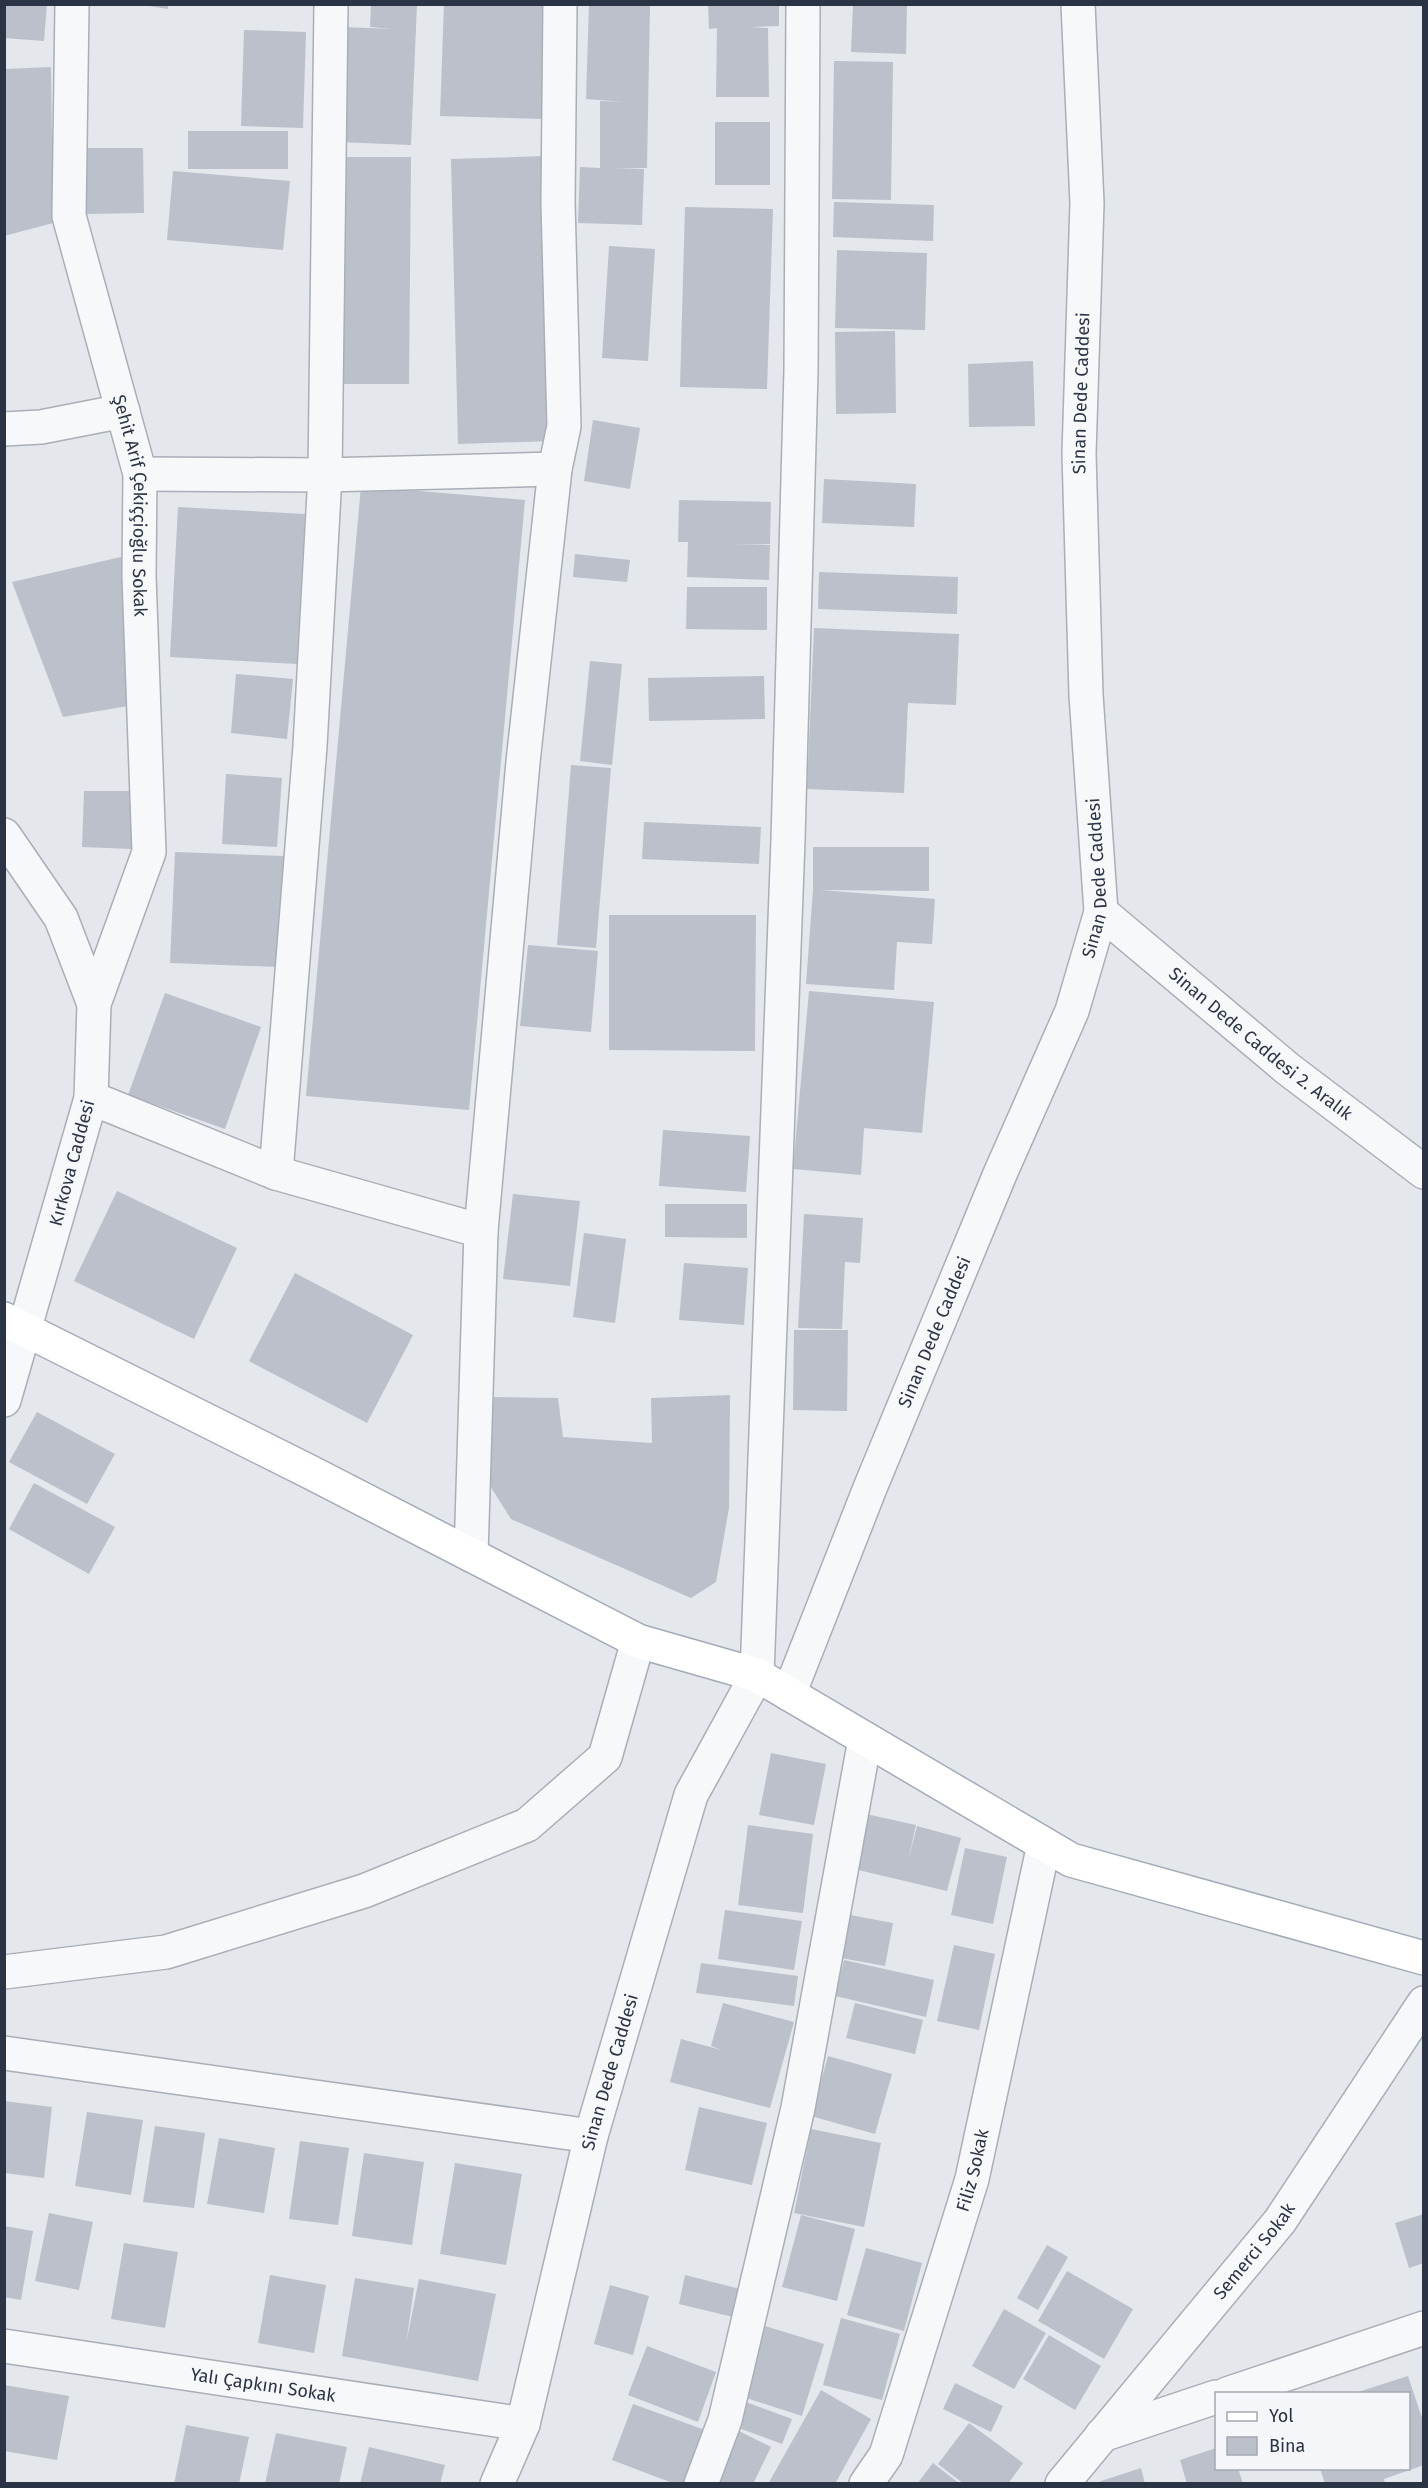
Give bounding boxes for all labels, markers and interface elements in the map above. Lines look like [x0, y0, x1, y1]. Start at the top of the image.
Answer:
street label: Sinan Dede Caddesi [1068, 312, 1095, 474]
street label: Şehit Arif Çekiççioğlu Sokak [108, 392, 151, 618]
street label: Sinan Dede Caddesi [1077, 797, 1112, 961]
street label: Sinan Dede Caddesi 2. Aralık [1164, 963, 1358, 1125]
street label: Kırkova Caddesi [45, 1097, 99, 1229]
street label: Sinan Dede Caddesi [893, 1253, 976, 1411]
street label: Sinan Dede Caddesi [577, 1991, 643, 2152]
street label: Filiz Sokak [951, 2126, 994, 2214]
street label: Semerci Sokak [1209, 2198, 1300, 2304]
street label: Yalı Çapkını Sokak [189, 2363, 338, 2407]
legend [1215, 2392, 1410, 2470]
text: Yol [1269, 2405, 1294, 2427]
text: Bina [1269, 2435, 1305, 2457]

